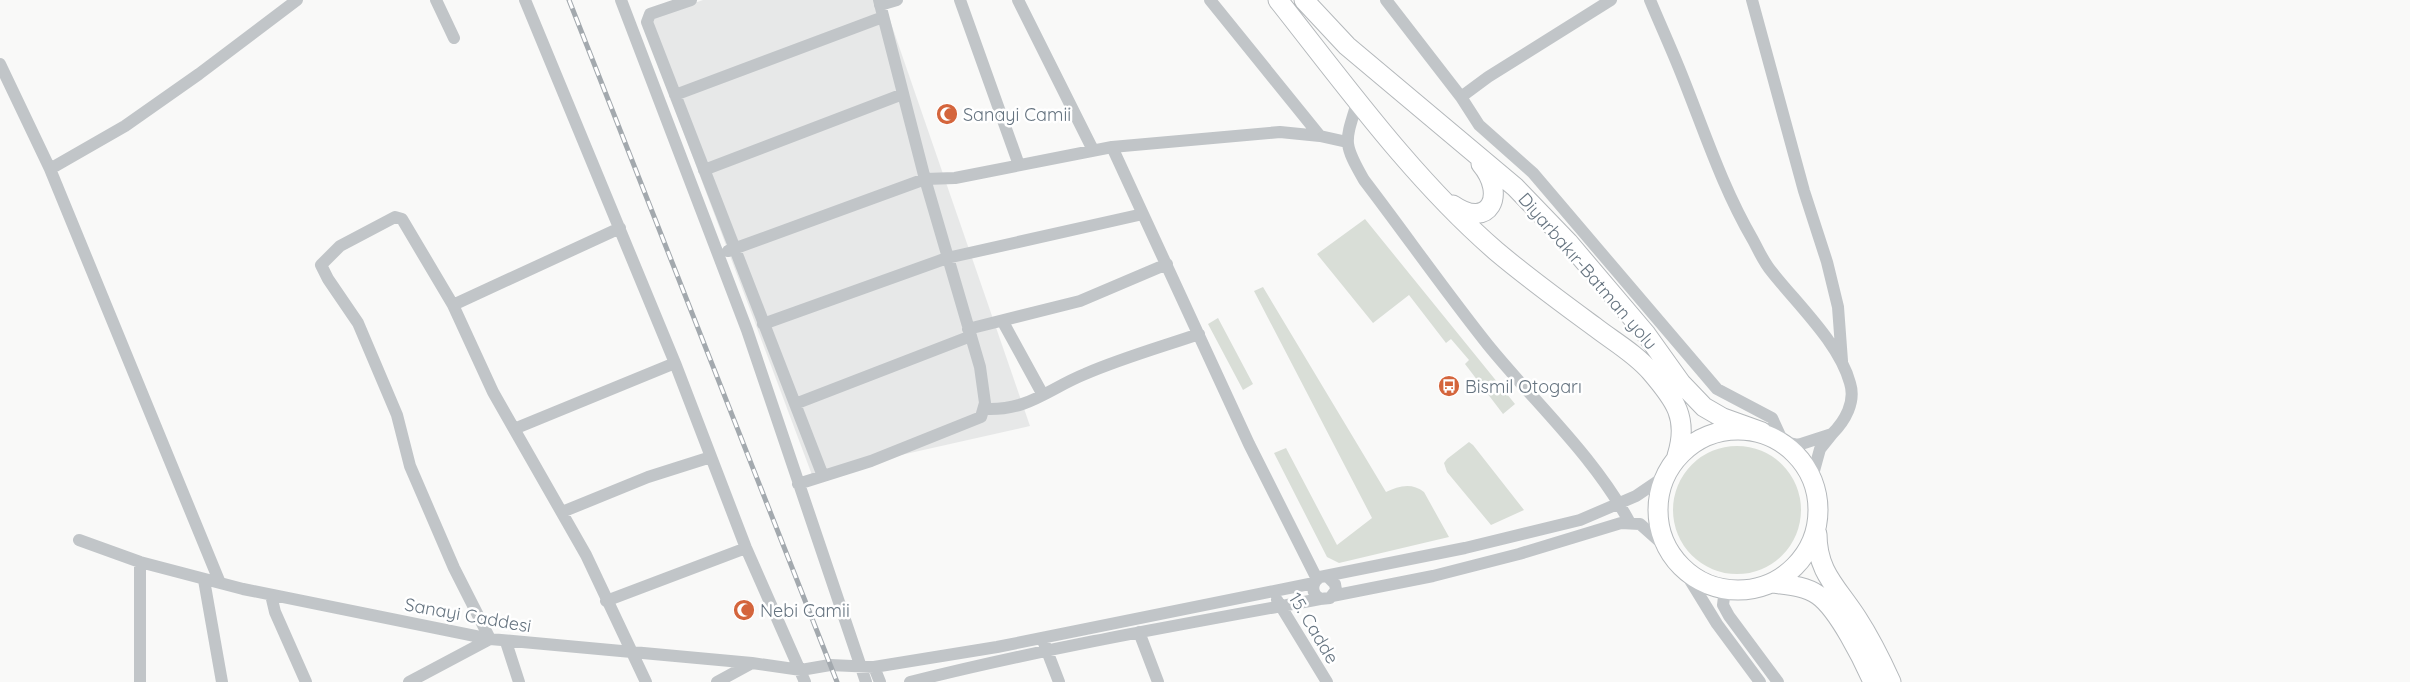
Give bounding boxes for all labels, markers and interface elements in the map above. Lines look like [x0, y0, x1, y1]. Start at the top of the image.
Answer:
mosque icon: Sanayi Camii [935, 102, 959, 126]
place label: Sanayi Camii [963, 103, 1071, 126]
street label: Diyarbakır-Batman yolu [1513, 188, 1663, 354]
bus stop icon: Bismil Otogarı [1437, 374, 1461, 398]
place label: Bismil Otogarı [1465, 375, 1582, 398]
street label: 15. Cadde [1284, 588, 1344, 668]
street label: Sanayi Caddesi [403, 593, 533, 637]
mosque icon: Nebi Camii [732, 598, 756, 622]
place label: Nebi Camii [760, 599, 850, 622]

